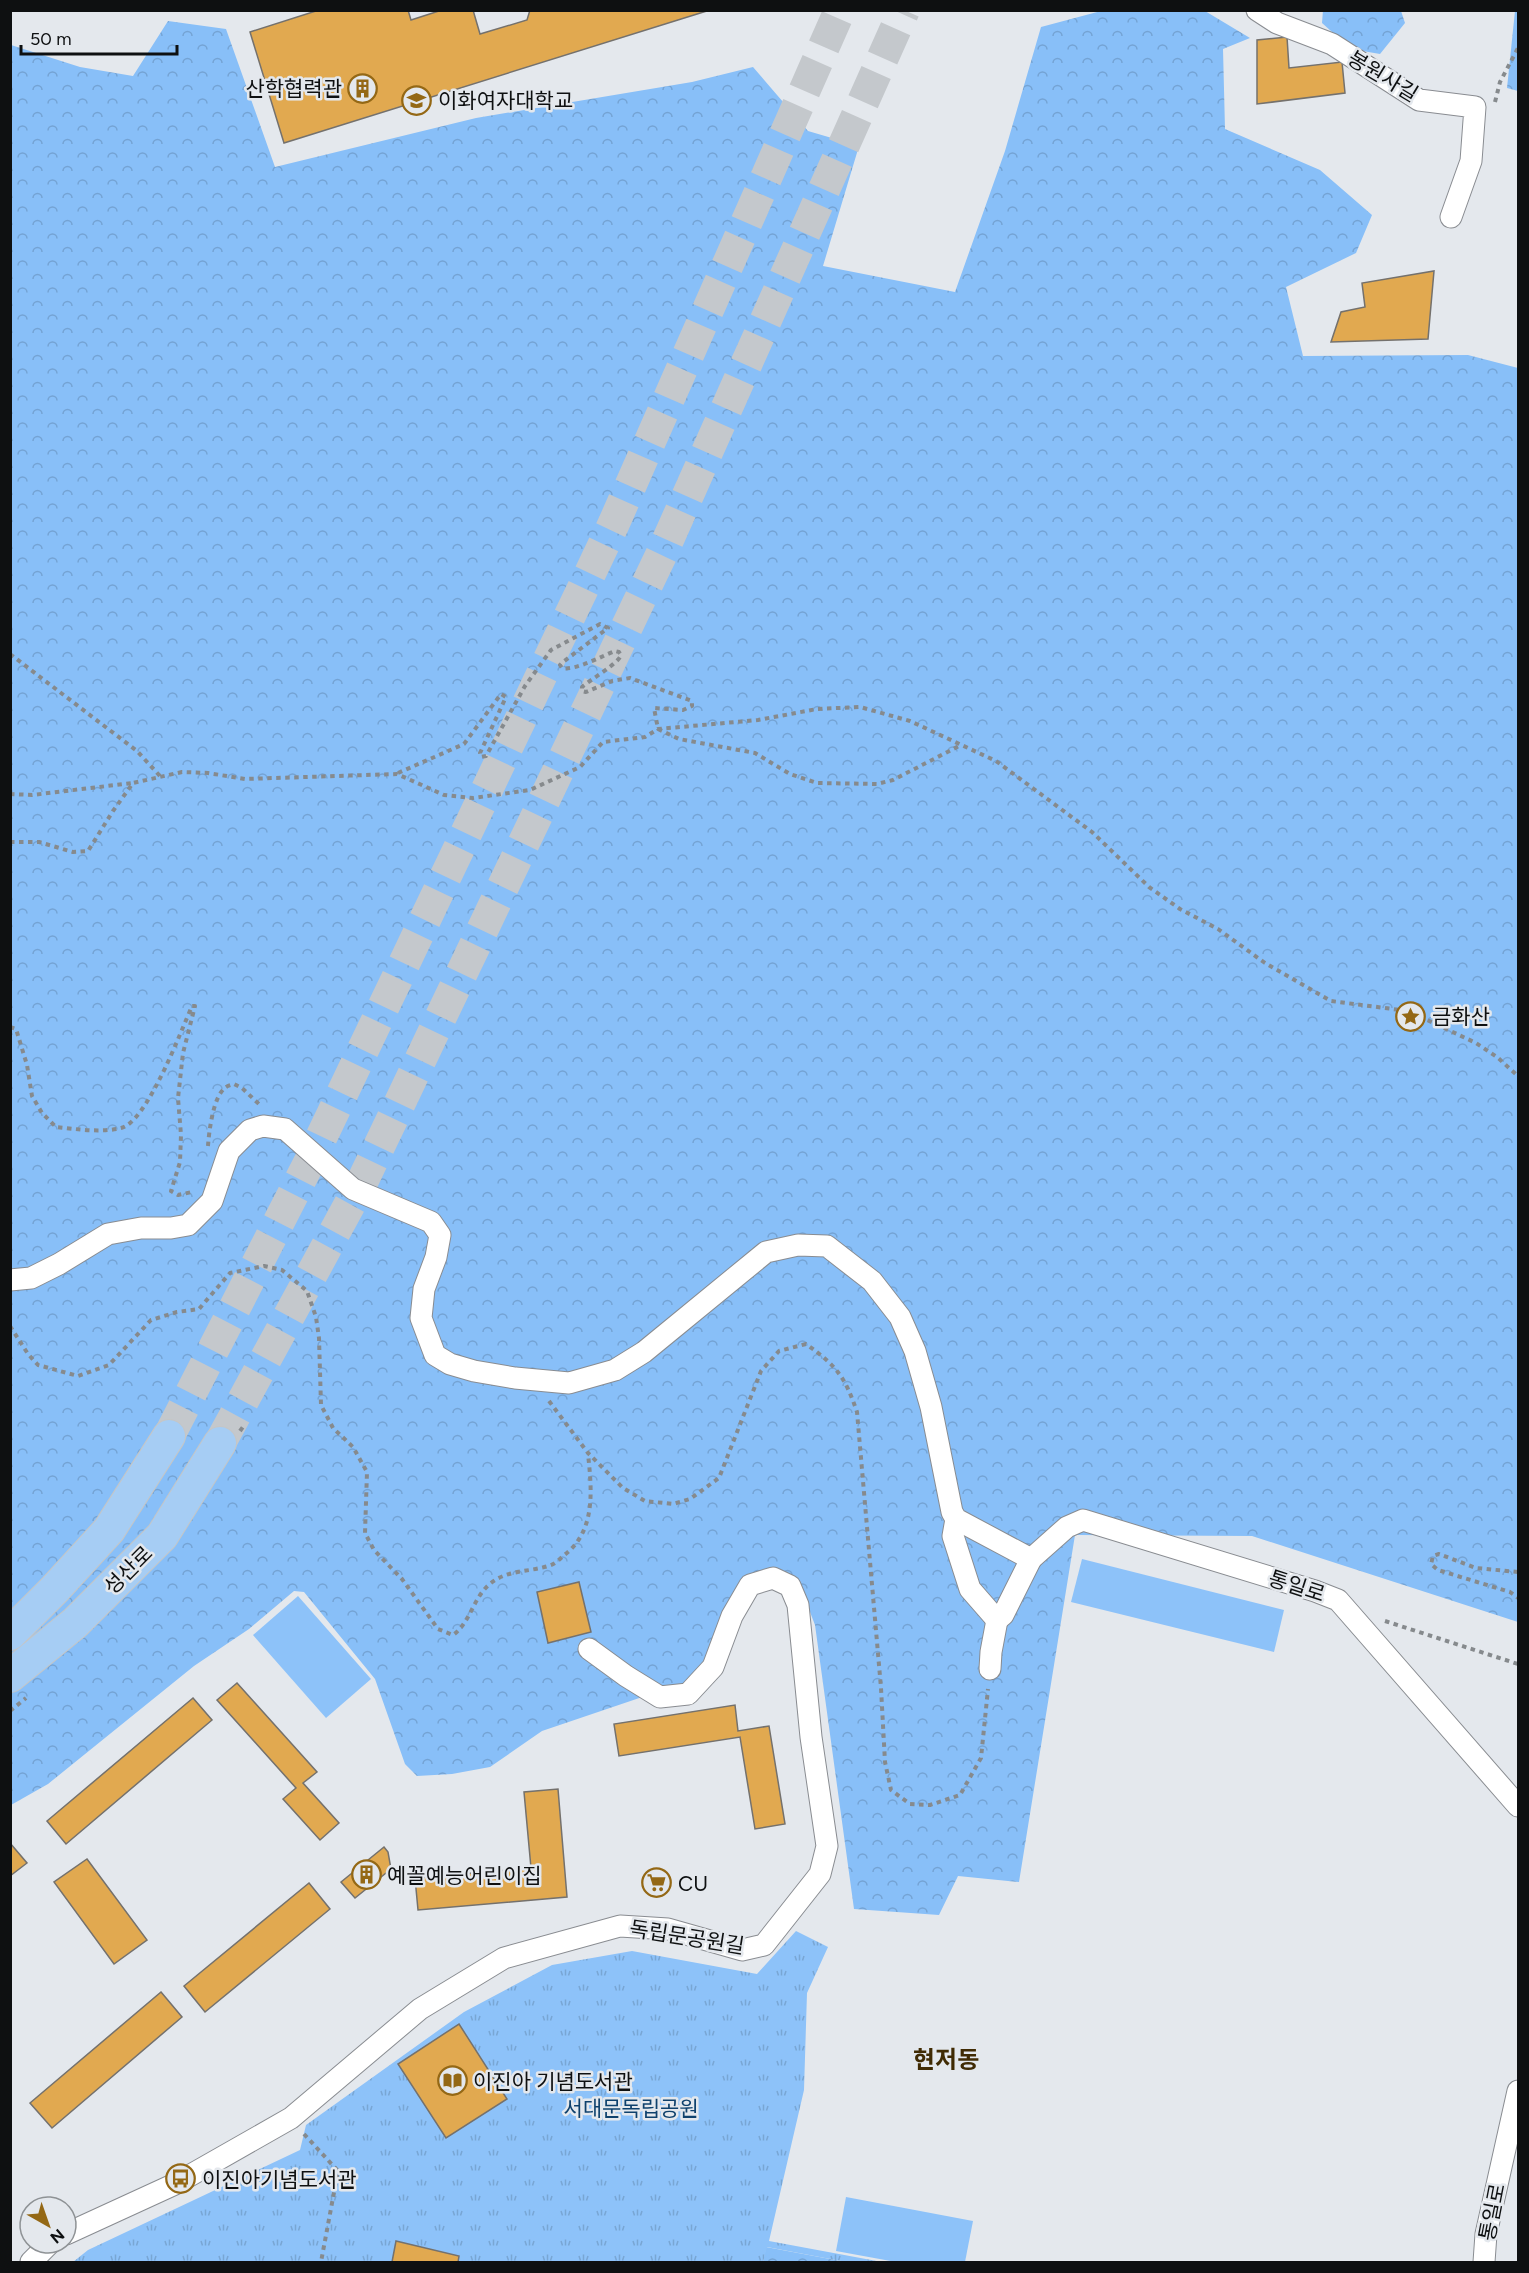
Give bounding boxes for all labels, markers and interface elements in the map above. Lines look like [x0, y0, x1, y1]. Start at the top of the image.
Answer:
scale bar [21, 18, 177, 56]
text: 50 m [30, 28, 72, 50]
street label: 봉원사길 [1343, 45, 1423, 107]
building icon: 산학협력관 [347, 72, 379, 104]
place label: 산학협력관 [245, 76, 342, 101]
school or university icon: 이화여자대학교 [401, 84, 433, 116]
place label: 이화여자대학교 [438, 88, 573, 113]
place icon: 금화산 [1395, 1000, 1427, 1032]
place label: 금화산 [1432, 1004, 1490, 1029]
street label: 성산로 [99, 1541, 157, 1599]
street label: 통일로 [1266, 1565, 1328, 1607]
building icon: 예꼴예능어린이집 [350, 1859, 382, 1891]
place label: 예꼴예능어린이집 [387, 1863, 542, 1888]
supermarket icon: CU [641, 1867, 673, 1899]
place label: CU [678, 1871, 708, 1896]
street label: 독립문공원길 [628, 1916, 746, 1958]
district label: 현저동 [913, 2045, 979, 2074]
library icon: 이진아 기념도서관 [436, 2065, 468, 2097]
place label: 이진아 기념도서관 [473, 2069, 633, 2094]
park label: 서대문독립공원 [563, 2096, 699, 2121]
bus stop icon: 이진아기념도서관 [165, 2163, 197, 2195]
place label: 이진아기념도서관 [202, 2167, 357, 2192]
street label: 통일로 [1474, 2181, 1510, 2243]
north arrow [18, 2195, 78, 2255]
text: N [46, 2225, 68, 2247]

